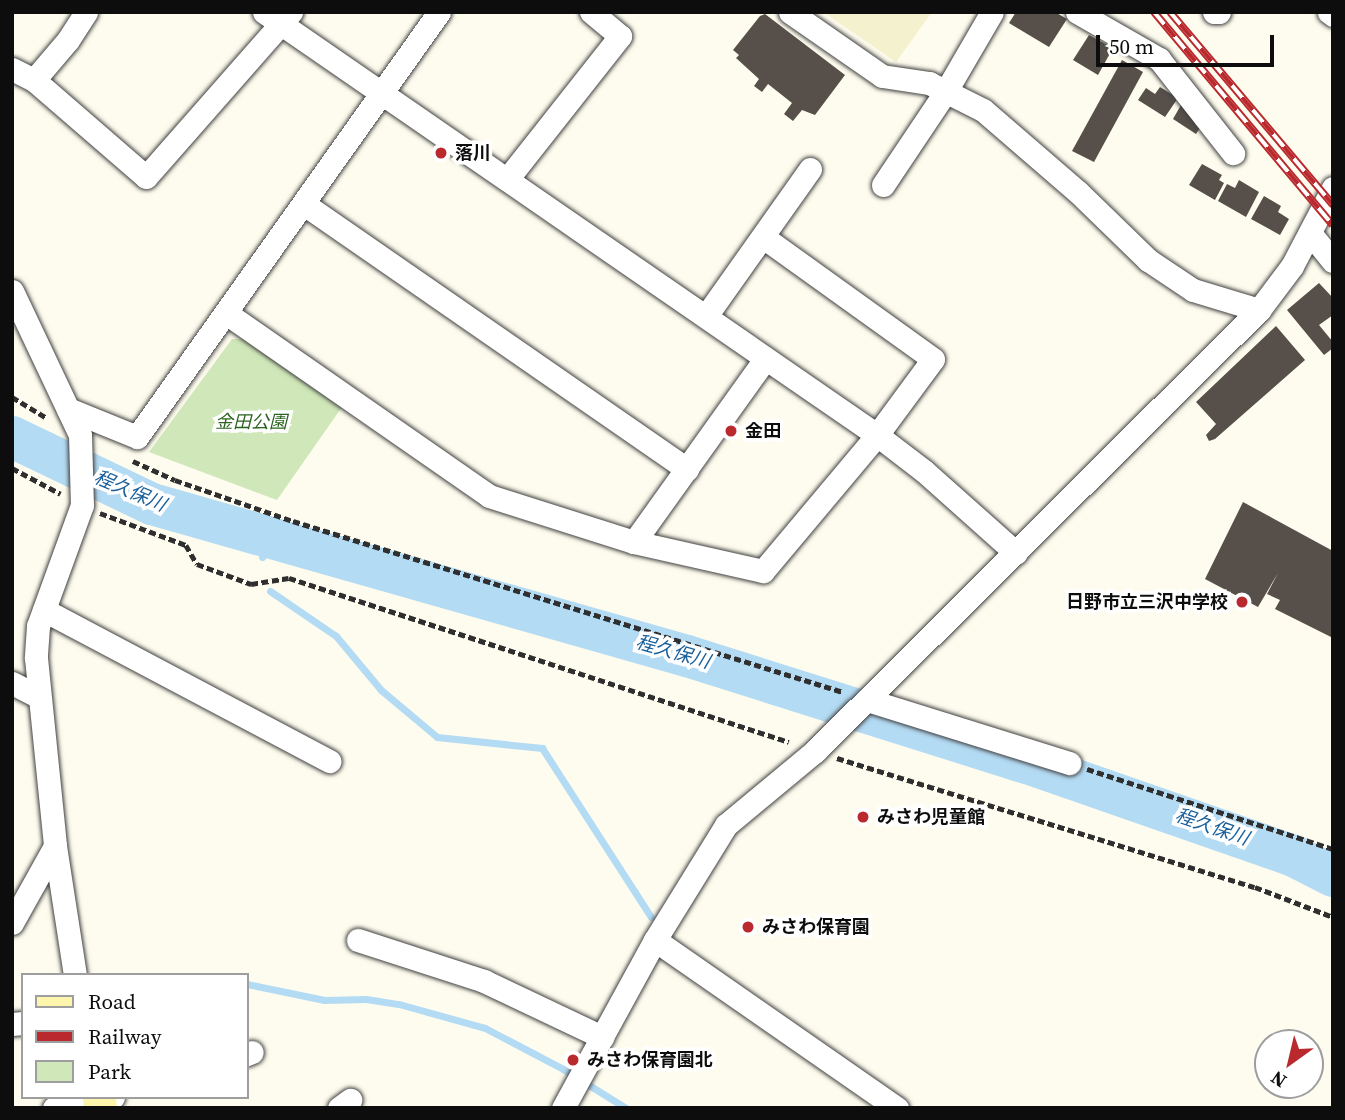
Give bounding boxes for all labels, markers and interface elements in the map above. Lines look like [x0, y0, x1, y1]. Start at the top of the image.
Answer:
scale bar [1100, 21, 1278, 65]
text: 50 m [1109, 32, 1154, 61]
place label: 落川 [455, 142, 491, 164]
marker: 落川 [433, 145, 449, 161]
park label: 金田公園 [215, 411, 287, 433]
place label: 金田 [745, 420, 781, 442]
marker: 金田 [723, 423, 739, 439]
water label: 程久保川 [91, 466, 169, 516]
place label: 日野市立三沢中学校 [1066, 591, 1228, 613]
marker: 日野市立三沢中学校 [1234, 594, 1250, 610]
water label: 程久保川 [633, 631, 713, 673]
water label: 程久保川 [1172, 804, 1252, 850]
place label: みさわ児童館 [877, 806, 985, 828]
marker: みさわ児童館 [855, 809, 871, 825]
place label: みさわ保育園 [762, 916, 870, 938]
marker: みさわ保育園 [740, 919, 756, 935]
legend [21, 973, 248, 1099]
text: Road [88, 987, 136, 1016]
text: Railway [88, 1022, 162, 1051]
north arrow [1254, 1029, 1324, 1099]
place label: みさわ保育園北 [587, 1049, 713, 1071]
marker: みさわ保育園北 [565, 1052, 581, 1068]
text: Park [88, 1057, 131, 1086]
text: N [1265, 1065, 1291, 1094]

